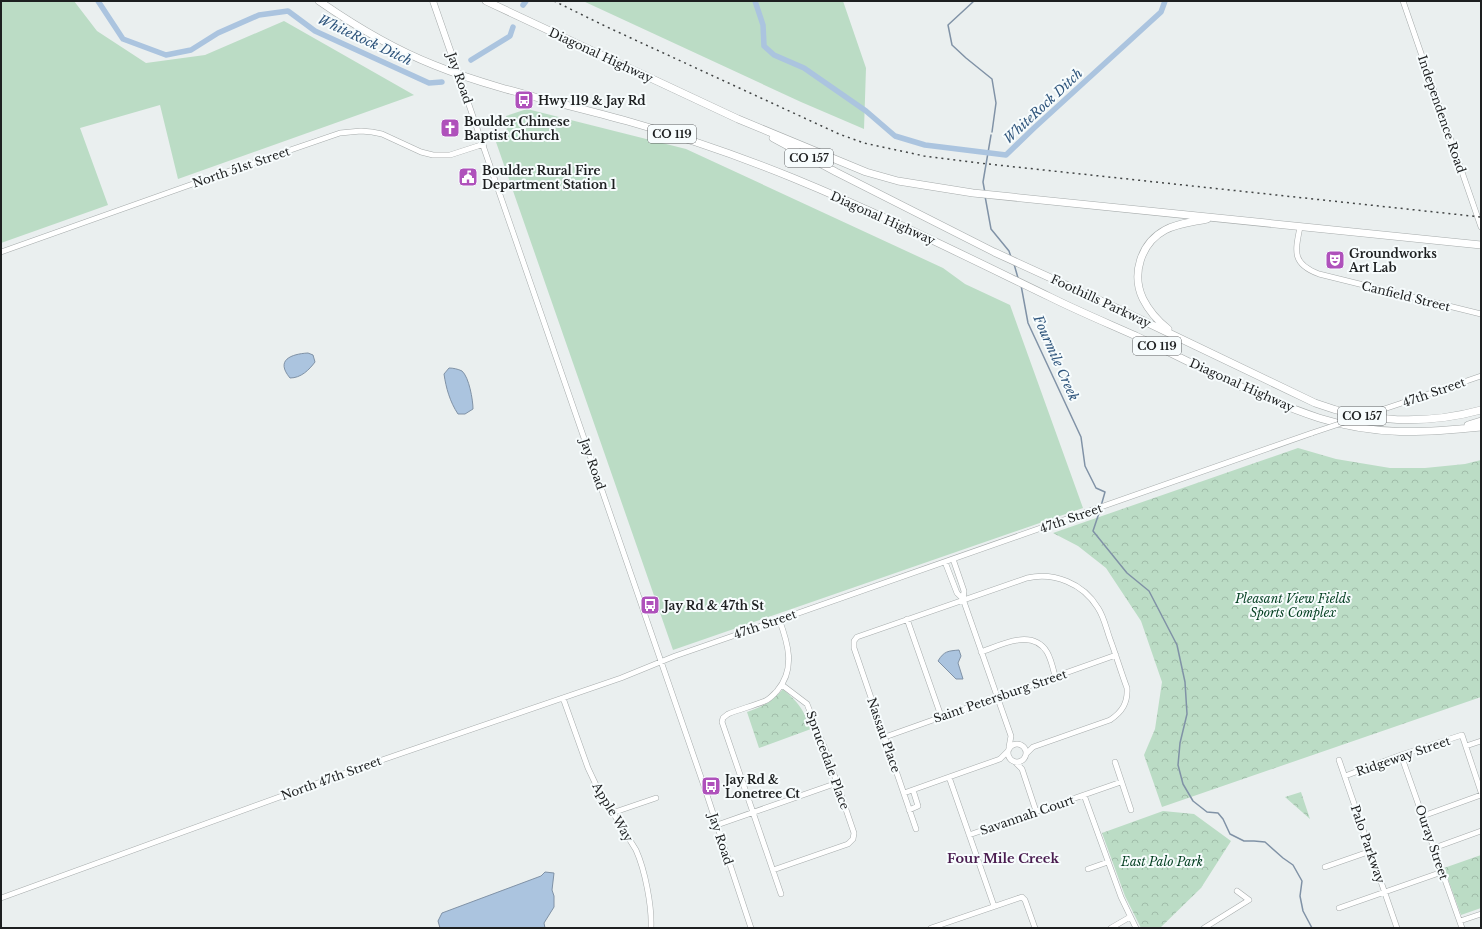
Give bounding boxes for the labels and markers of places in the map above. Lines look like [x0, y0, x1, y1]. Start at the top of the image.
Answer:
bus stop icon: Hwy 119 & Jay Rd [513, 89, 535, 111]
place label: Hwy 119 & Jay Rd [538, 93, 646, 108]
place label: Boulder Chinese Baptist Church [464, 114, 570, 143]
church icon: Boulder Chinese Baptist Church [439, 117, 461, 139]
place label: Boulder Rural Fire Department Station 1 [482, 163, 616, 192]
public building icon: Boulder Rural Fire Department Station 1 [457, 166, 479, 188]
place label: Groundworks Art Lab [1348, 246, 1437, 275]
theatre icon: Groundworks Art Lab [1324, 249, 1346, 271]
bus stop icon: Jay Rd & 47th St [639, 594, 661, 616]
place label: Jay Rd & 47th St [661, 598, 764, 613]
place label: Jay Rd & Lonetree Ct [722, 772, 800, 801]
bus stop icon: Jay Rd & Lonetree Ct [700, 775, 722, 797]

